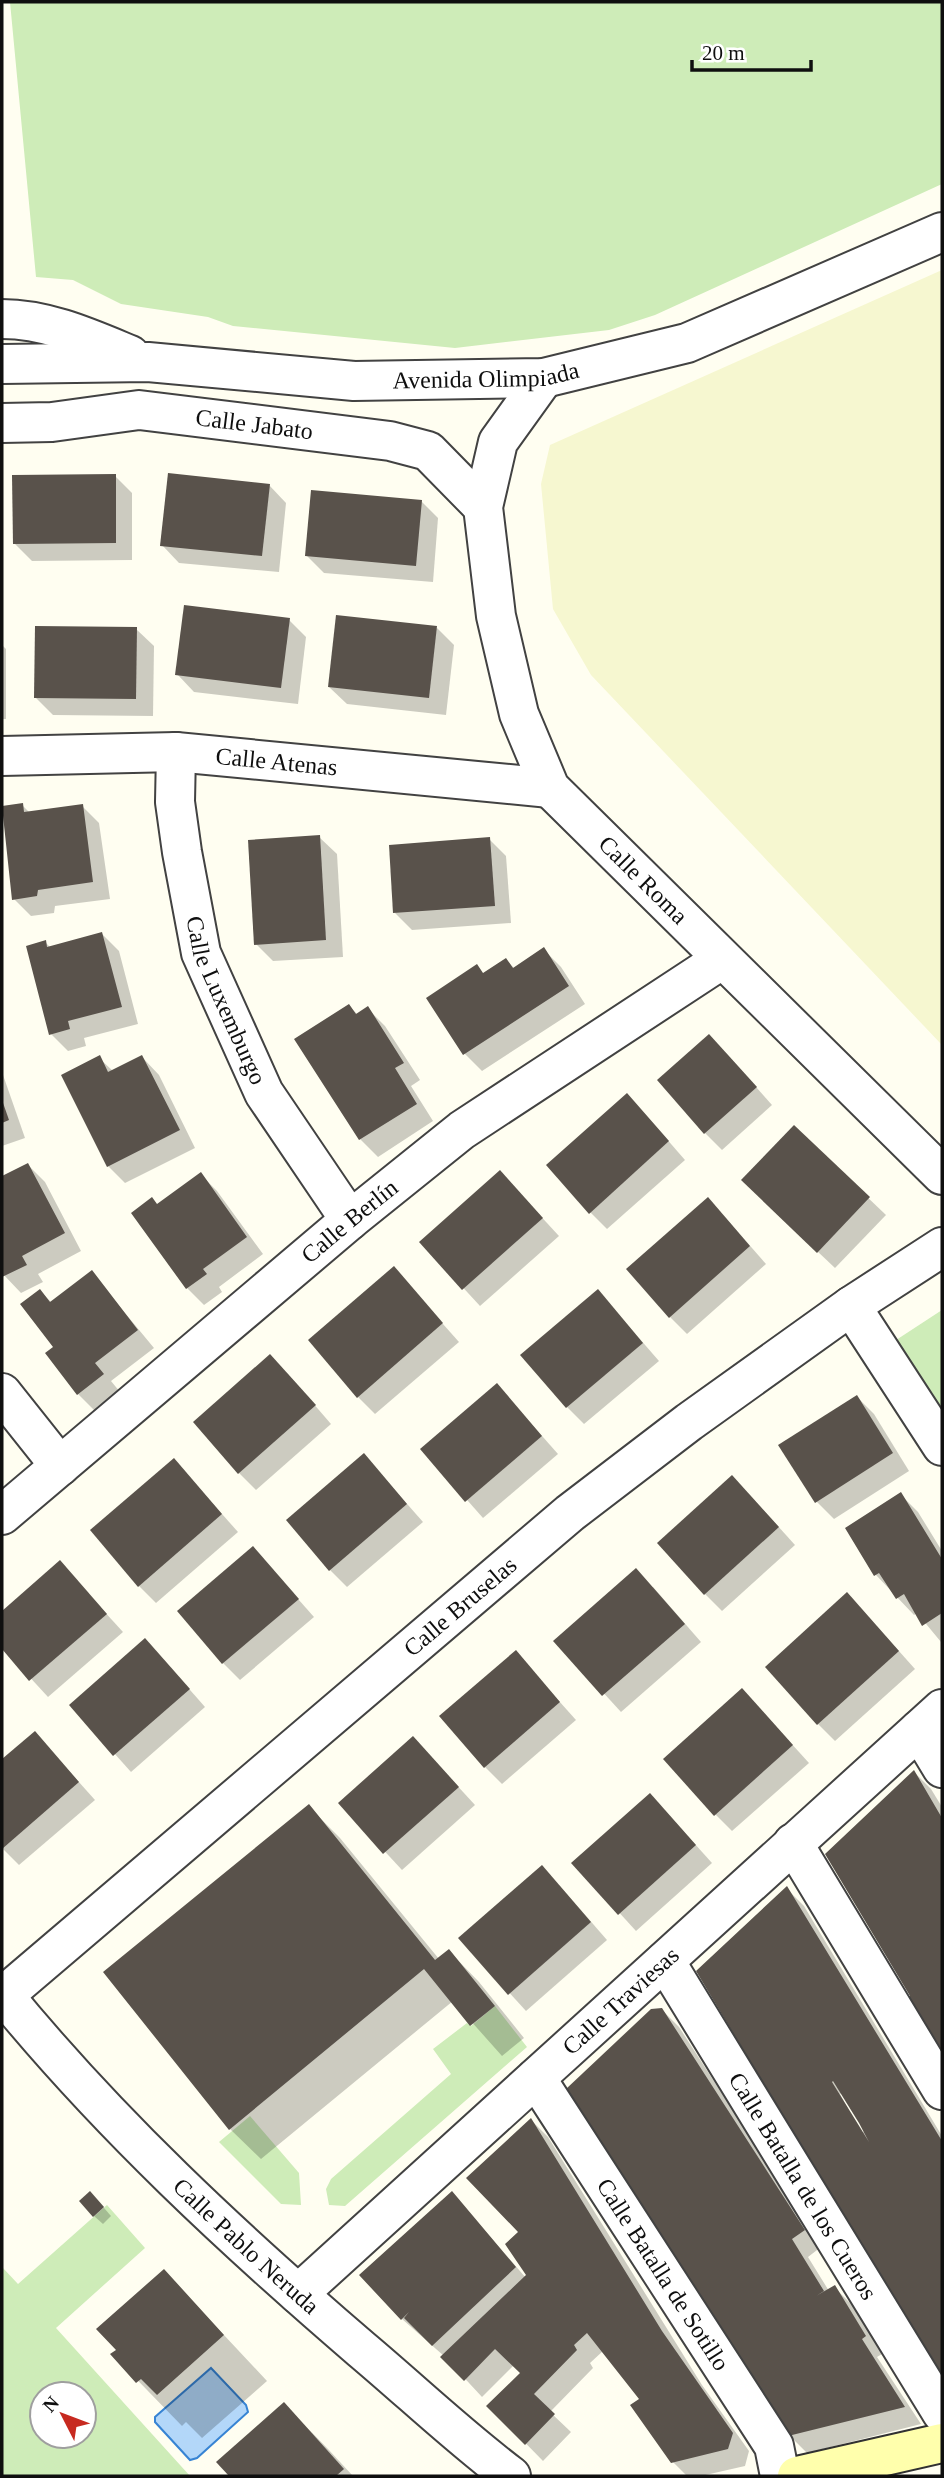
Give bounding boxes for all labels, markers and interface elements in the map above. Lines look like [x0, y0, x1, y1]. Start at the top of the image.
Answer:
scale bar [692, 28, 811, 72]
text: 20 m [702, 41, 745, 65]
street label: Avenida Olimpiada [392, 357, 582, 393]
street label: Calle Jabato [194, 404, 314, 444]
street label: Calle Atenas [215, 743, 338, 780]
street label: Calle Roma [593, 831, 693, 929]
street label: Calle Luxemburgo [181, 914, 271, 1089]
street label: Calle Berlín [296, 1174, 403, 1268]
street label: Calle Bruselas [399, 1551, 522, 1662]
street label: Calle Traviesas [557, 1942, 684, 2060]
street label: Calle Batalla de los Cueros [724, 2068, 882, 2304]
street label: Calle Pablo Neruda [168, 2173, 324, 2320]
street label: Calle Batalla de Sotillo [592, 2174, 735, 2375]
north arrow [28, 2380, 98, 2450]
text: N [38, 2392, 63, 2416]

